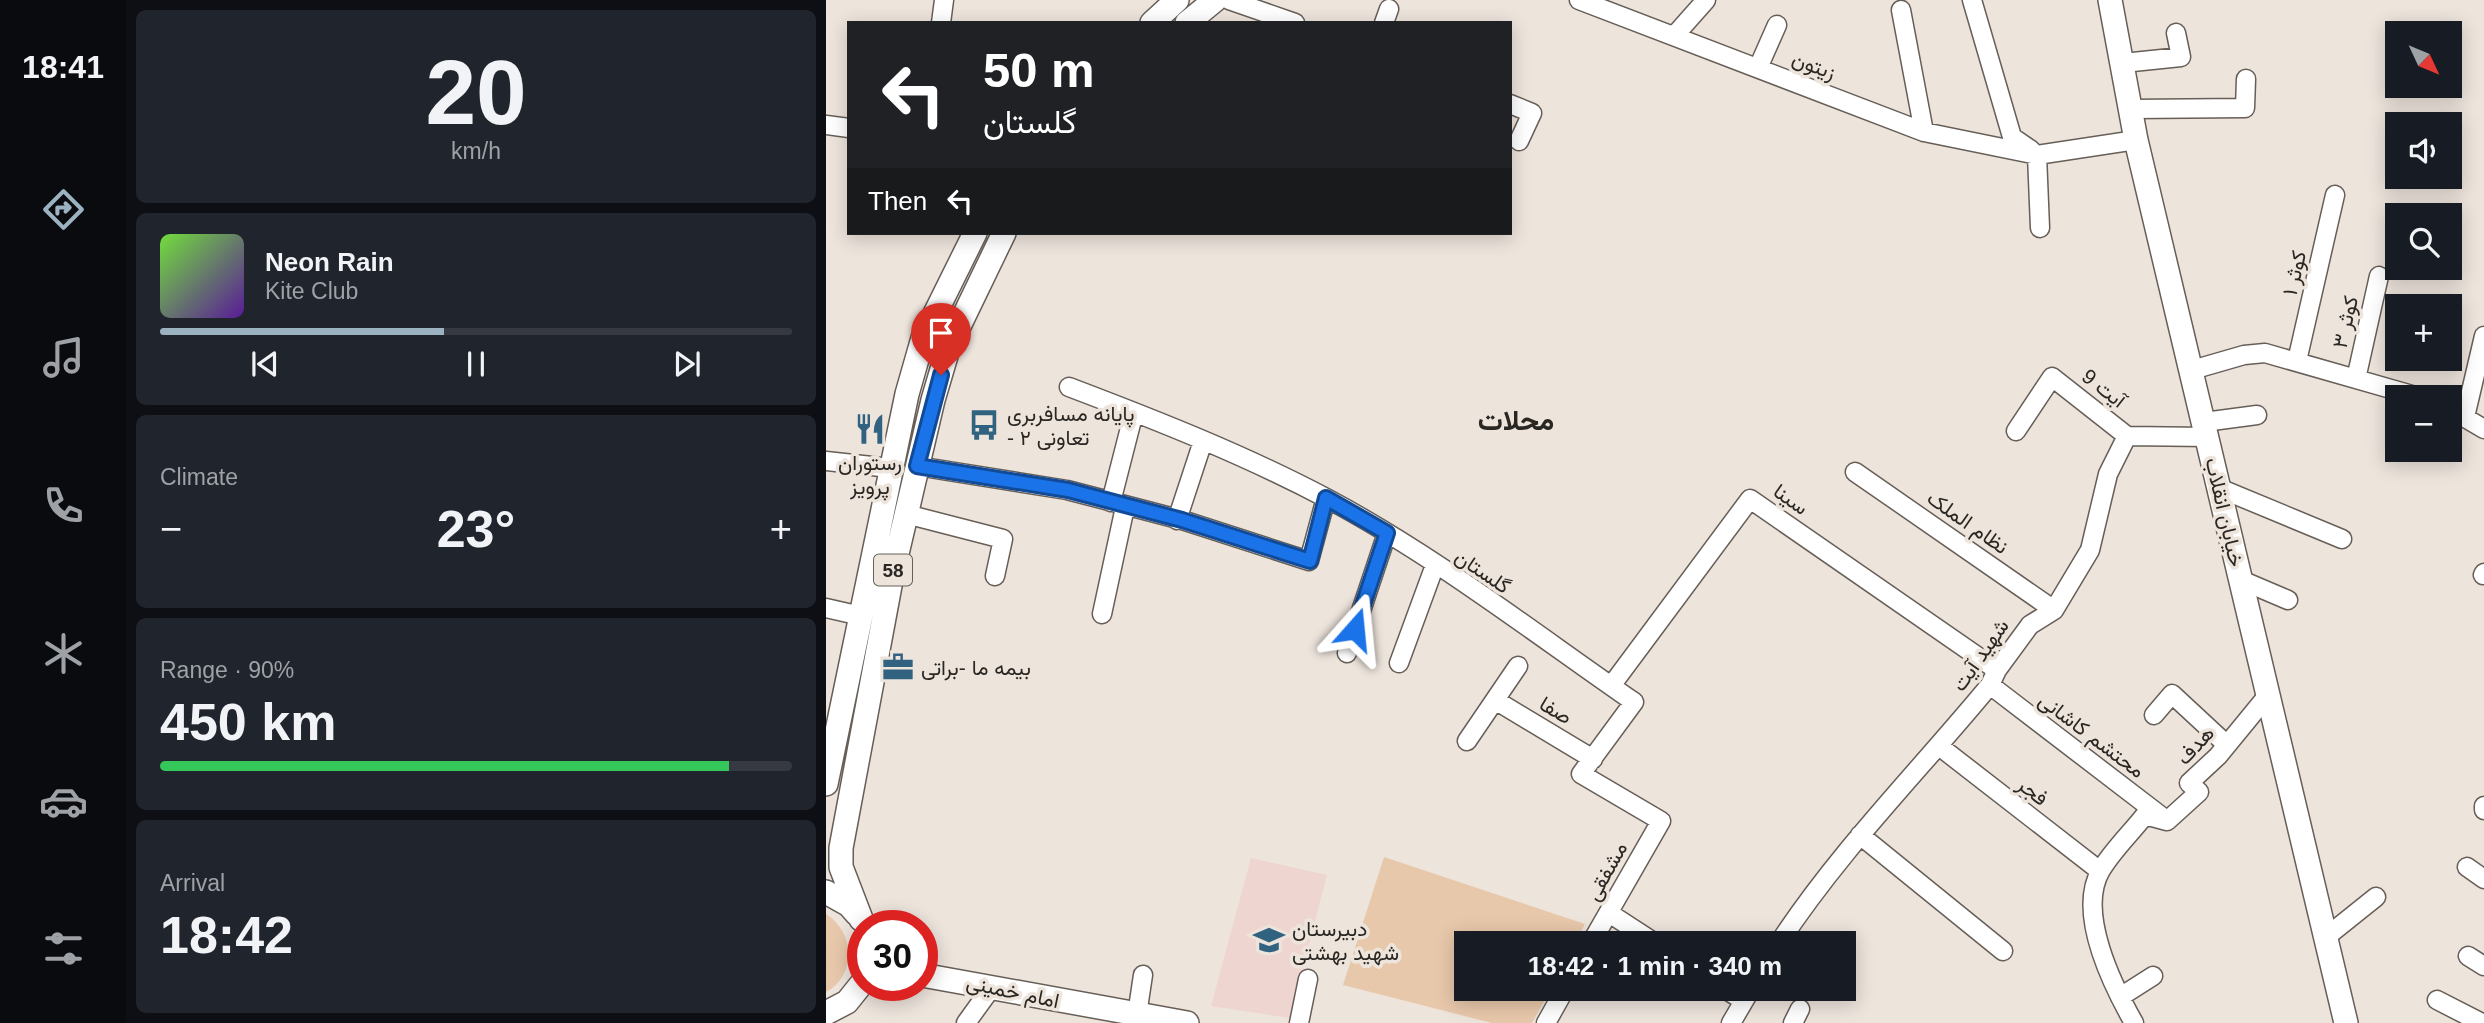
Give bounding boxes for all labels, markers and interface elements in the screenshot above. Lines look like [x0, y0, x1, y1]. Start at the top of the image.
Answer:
north arrow [2385, 21, 2462, 98]
map controls [2385, 21, 2462, 462]
text: 20 [425, 42, 527, 143]
text: 50 m [983, 43, 1095, 97]
street label: زیتون [1788, 46, 1839, 86]
text: 18:41 [22, 49, 104, 85]
icon: left [868, 49, 959, 140]
text: گلستان [983, 104, 1077, 140]
button: sound [2385, 112, 2462, 189]
text: km/h [451, 138, 501, 164]
icon: left [941, 182, 979, 220]
icon: directions [39, 185, 88, 234]
text: Then [868, 186, 927, 216]
button: search [2385, 203, 2462, 280]
text: Neon Rain [265, 247, 394, 277]
street label: کوثر ۱ [2278, 248, 2312, 298]
text: Kite Club [265, 278, 358, 304]
street label: کوثر ۳ [2328, 294, 2364, 351]
button: + [2385, 294, 2462, 371]
pin [911, 303, 971, 375]
icon: arrive [922, 314, 960, 352]
icon: music [39, 333, 88, 382]
icon: previous [246, 345, 284, 383]
icon: pause [457, 345, 495, 383]
icon: next [668, 345, 706, 383]
street label: آیت 9 [2077, 364, 2132, 414]
button: − [2385, 385, 2462, 462]
place label: پایانه مسافربری - تعاونی ۲ [1007, 402, 1135, 451]
district label: محلات [1478, 405, 1554, 436]
bus stop icon: پایانه مسافربری - تعاونی ۲ [967, 408, 1001, 442]
restaurant icon: رستوران پرویز [853, 412, 887, 446]
place label: رستوران پرویز [838, 451, 902, 501]
street label: خیابان انقلاب [2200, 455, 2249, 569]
text: Climate [160, 464, 238, 490]
street label: سینا [1769, 479, 1813, 520]
icon: phone [39, 481, 88, 530]
street label: نظام الملک [1921, 486, 2013, 561]
text: 23° [437, 500, 515, 558]
text: − [160, 508, 182, 550]
text: + [770, 508, 792, 550]
street label: گلستان [1451, 544, 1515, 599]
road number: 58 [874, 554, 912, 586]
position arrow [1318, 592, 1392, 666]
street label: شهید آیت [1947, 615, 2015, 697]
icon: climate [39, 629, 88, 678]
office icon: بیمه ما -براتی [881, 650, 915, 684]
place label: بیمه ما -براتی [921, 656, 1031, 681]
text: Range · 90% [160, 657, 294, 683]
street label: محتشم کاشانی [2033, 688, 2149, 785]
street label: صفا [1536, 692, 1576, 728]
text: 450 km [160, 693, 336, 751]
street label: هدف [2172, 721, 2218, 769]
street label: فجر [2011, 771, 2053, 811]
icon: car [39, 777, 88, 826]
street label: مشفقی [1581, 838, 1632, 905]
text: Arrival [160, 870, 225, 896]
text: 18:42 [160, 906, 293, 964]
speed limit sign: 30 [847, 910, 938, 1001]
place label: دبیرستان شهید بهشتی [1292, 917, 1399, 966]
school or university icon: دبیرستان شهید بهشتی [1252, 923, 1286, 957]
icon: filters [39, 924, 88, 973]
text: 18:42 · 1 min · 340 m [1528, 951, 1782, 981]
street label: امام خمینی [964, 970, 1062, 1015]

